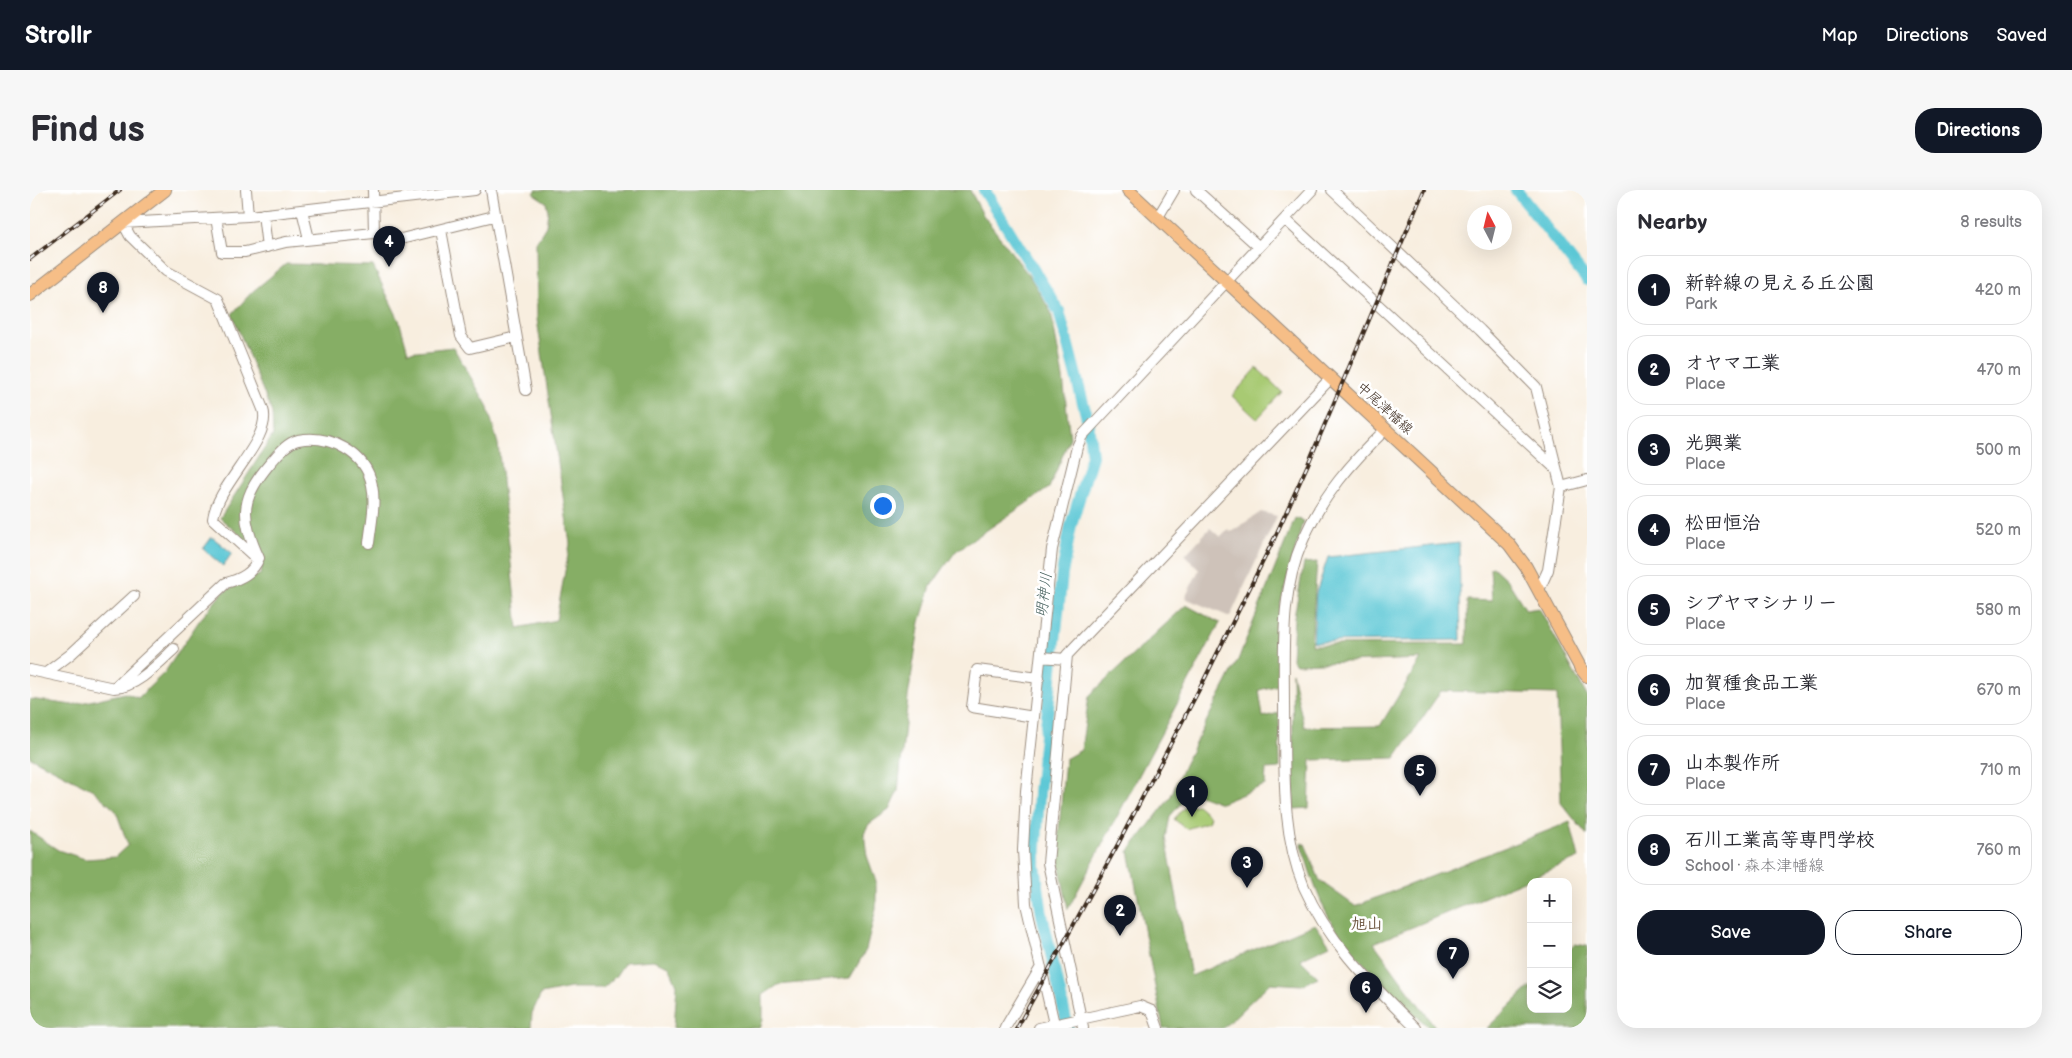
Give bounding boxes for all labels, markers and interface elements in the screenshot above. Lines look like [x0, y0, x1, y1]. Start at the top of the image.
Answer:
text: Strollr [25, 21, 92, 50]
text: Map [1822, 25, 1858, 46]
text: Directions [1886, 25, 1968, 46]
text: Saved [1996, 25, 2047, 46]
button: Directions [1915, 108, 2042, 153]
text: Find us [30, 109, 145, 152]
north arrow [1467, 205, 1512, 250]
text: Nearby [1637, 210, 1707, 235]
text: 8 results [1960, 213, 2022, 232]
pin: 4 [373, 226, 405, 267]
pin: 8 [87, 272, 119, 313]
text: 新幹線の見える丘公園 [1685, 272, 1874, 295]
text: 1 [1651, 281, 1657, 300]
text: 420 m [1975, 281, 2021, 300]
text: Park [1685, 295, 1717, 314]
text: オヤマ工業 [1685, 352, 1780, 375]
text: 2 [1649, 361, 1659, 380]
text: 470 m [1976, 361, 2021, 380]
text: Place [1685, 375, 1726, 394]
street label: 中尾津幡線 [1353, 378, 1417, 438]
text: 光興業 [1685, 432, 1742, 455]
text: 3 [1649, 441, 1659, 460]
text: 500 m [1975, 441, 2021, 460]
text: Place [1685, 455, 1726, 474]
your location [870, 493, 896, 519]
text: 松田恒治 [1685, 512, 1761, 535]
text: 4 [1649, 521, 1659, 540]
text: 520 m [1975, 521, 2021, 540]
text: Place [1685, 535, 1726, 554]
water label: 明神川 [1032, 572, 1056, 618]
text: シブヤマシナリー [1685, 592, 1837, 615]
text: 5 [1649, 601, 1659, 620]
text: 580 m [1976, 601, 2021, 620]
text: Place [1685, 615, 1726, 634]
text: 加賀種食品工業 [1685, 672, 1818, 695]
text: 6 [1649, 681, 1659, 700]
text: 670 m [1976, 681, 2021, 700]
text: Place [1685, 695, 1726, 714]
text: 山本製作所 [1685, 752, 1780, 775]
pin: 5 [1404, 755, 1436, 796]
text: 7 [1650, 761, 1658, 780]
text: 710 m [1980, 761, 2021, 780]
text: Place [1685, 775, 1726, 794]
pin: 1 [1176, 776, 1208, 817]
text: 石川工業高等専門学校 [1685, 829, 1875, 852]
text: 8 [1649, 841, 1659, 860]
text: 760 m [1976, 841, 2021, 860]
pin: 3 [1231, 847, 1263, 888]
text: School · 森本津幡線 [1685, 857, 1824, 876]
map controls [1527, 878, 1572, 1013]
button: + [1527, 878, 1572, 923]
pin: 2 [1104, 895, 1136, 936]
button: Save [1637, 910, 1825, 955]
button: Share [1835, 910, 2022, 955]
district label: 旭山 [1351, 915, 1383, 934]
button: − [1527, 923, 1572, 968]
pin: 7 [1437, 938, 1469, 979]
button: layers [1527, 968, 1572, 1013]
pin: 6 [1350, 972, 1382, 1013]

